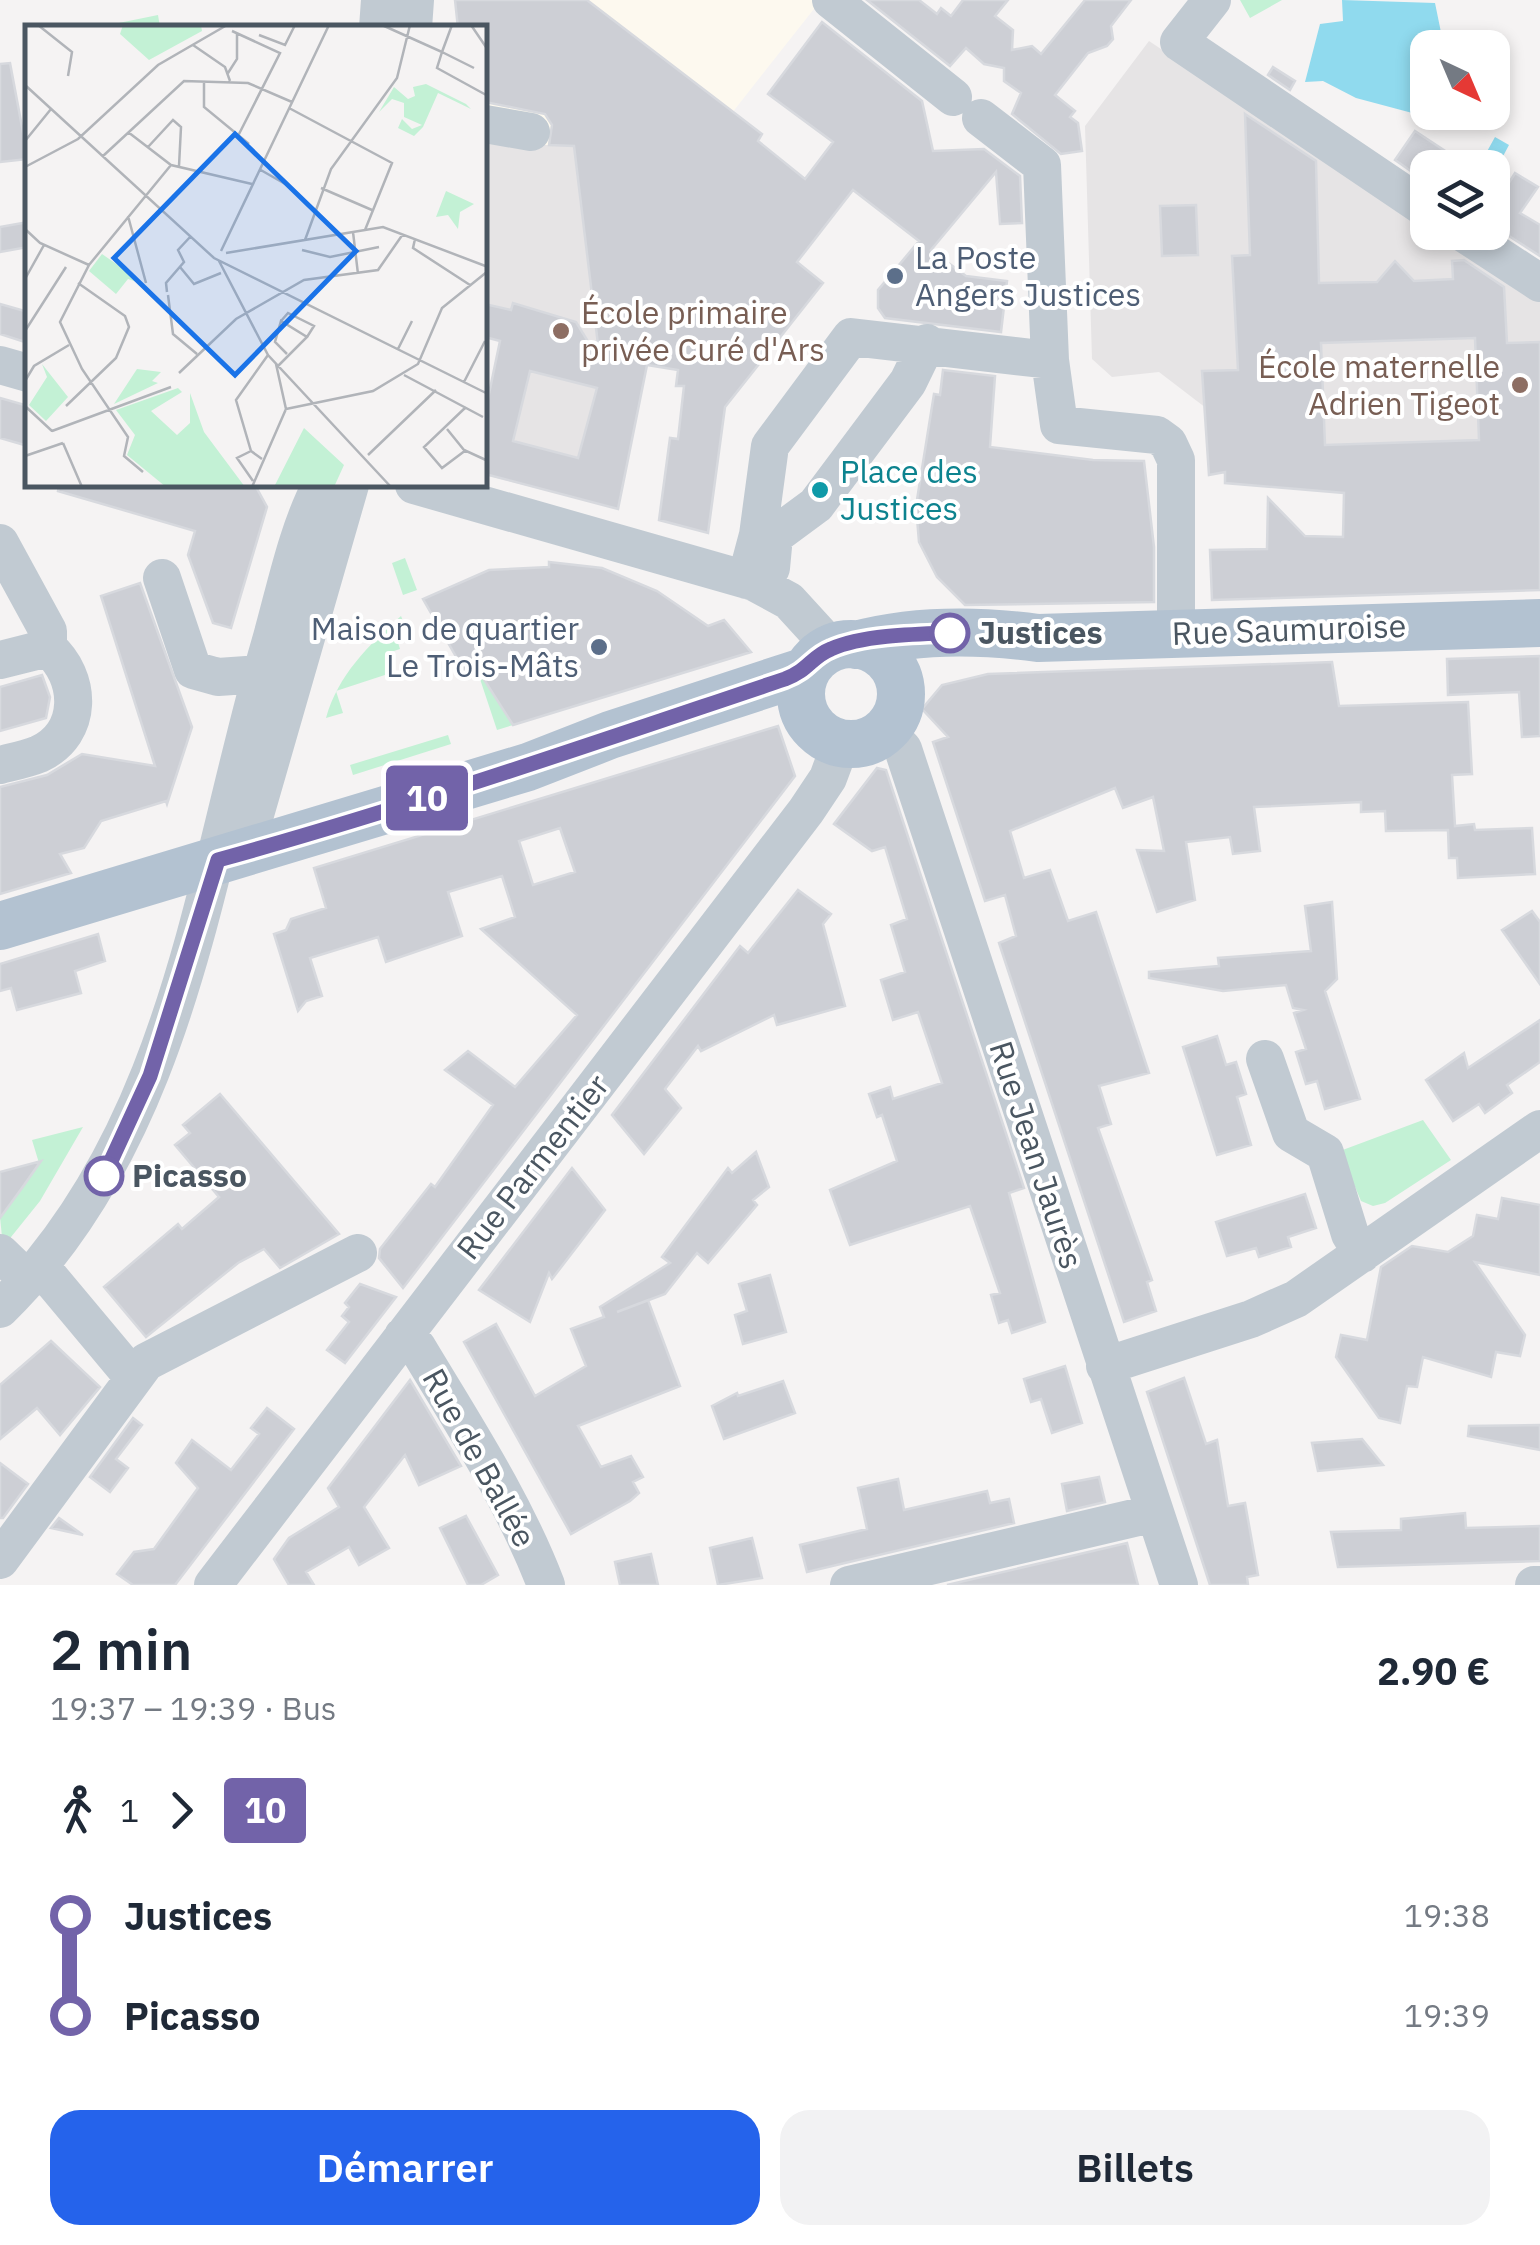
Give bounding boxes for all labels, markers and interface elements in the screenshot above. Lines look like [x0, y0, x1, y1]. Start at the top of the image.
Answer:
inset map [25, 25, 488, 488]
north arrow [1410, 30, 1510, 130]
map controls [1410, 30, 1510, 250]
button: layers [1410, 150, 1510, 250]
place label: La Poste Angers Justices [915, 236, 1141, 315]
marker: La Poste Angers Justices [884, 265, 906, 287]
place label: École primaire privée Curé d'Ars [581, 291, 825, 370]
marker: École primaire privée Curé d'Ars [550, 320, 572, 342]
place label: École maternelle Adrien Tigeot [1258, 345, 1500, 424]
marker: École maternelle Adrien Tigeot [1509, 374, 1531, 396]
place label: Place des Justices [840, 450, 978, 529]
marker: Place des Justices [809, 479, 831, 501]
street label: Rue Saumuroise [1171, 604, 1407, 654]
place label: Maison de quartier Le Trois-Mâts [311, 607, 579, 686]
place label: Justices [978, 611, 1103, 653]
marker: Justices [931, 614, 969, 652]
marker: Maison de quartier Le Trois-Mâts [588, 636, 610, 658]
line badge: 10 [382, 766, 472, 830]
text: 10 [406, 775, 448, 821]
street label: Rue Jean Jaurès [980, 1036, 1094, 1274]
street label: Rue Parmentier [447, 1065, 618, 1268]
place label: Picasso [132, 1154, 247, 1196]
marker: Picasso [85, 1157, 123, 1195]
street label: Rue de Ballée [414, 1361, 546, 1554]
text: 2 min [50, 1614, 192, 1685]
text: 2.90 € [1377, 1646, 1490, 1695]
text: 19:37 – 19:39 · Bus [50, 1687, 336, 1729]
icon: walk [50, 1783, 105, 1838]
icon: forward [154, 1783, 209, 1838]
text: 10 [244, 1787, 286, 1833]
text: 1 [120, 1789, 139, 1831]
text: Justices [124, 1891, 272, 1940]
text: 19:38 [1404, 1894, 1490, 1936]
text: Picasso [124, 1991, 261, 2040]
text: 19:39 [1404, 1994, 1490, 2036]
button: Démarrer [50, 2110, 760, 2225]
button: Billets [780, 2110, 1490, 2225]

